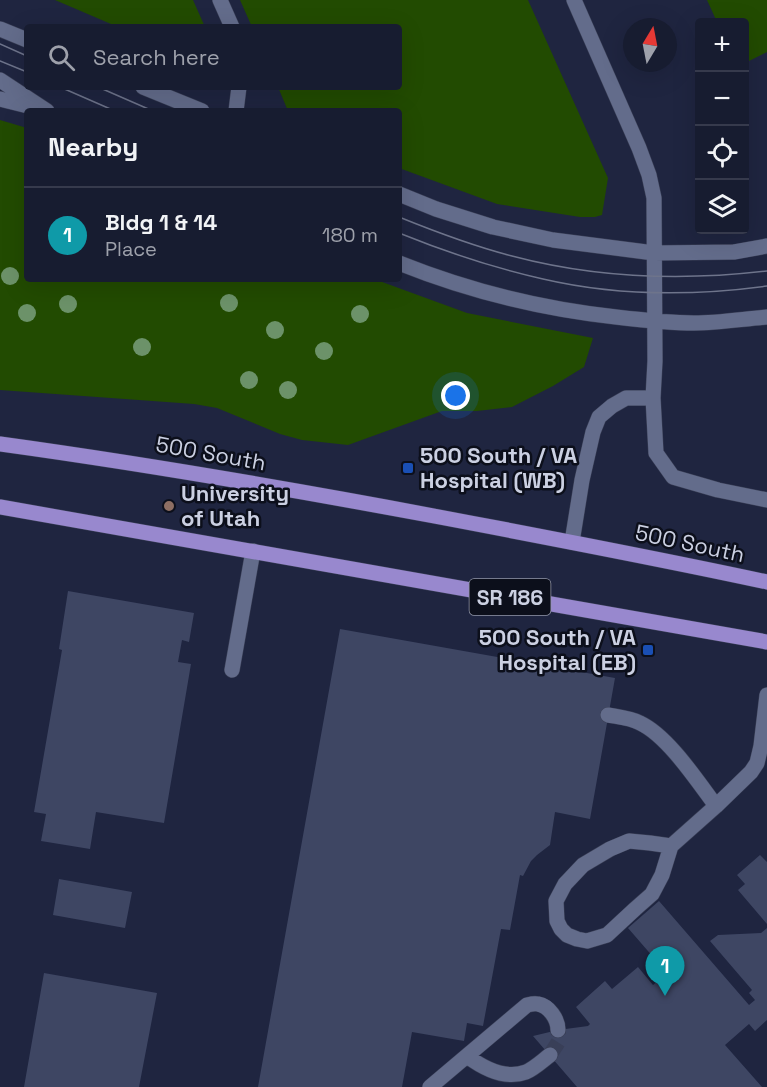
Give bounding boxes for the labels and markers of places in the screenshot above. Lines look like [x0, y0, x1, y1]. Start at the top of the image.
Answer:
place label: 500 South / VA Hospital (WB) [420, 441, 577, 494]
marker: 500 South / VA Hospital (WB) [401, 461, 415, 475]
place label: University of Utah [181, 479, 289, 532]
marker: University of Utah [162, 499, 176, 513]
place label: 500 South / VA Hospital (EB) [479, 623, 636, 676]
marker: 500 South / VA Hospital (EB) [641, 643, 655, 657]
pin: 1 [646, 946, 684, 996]

